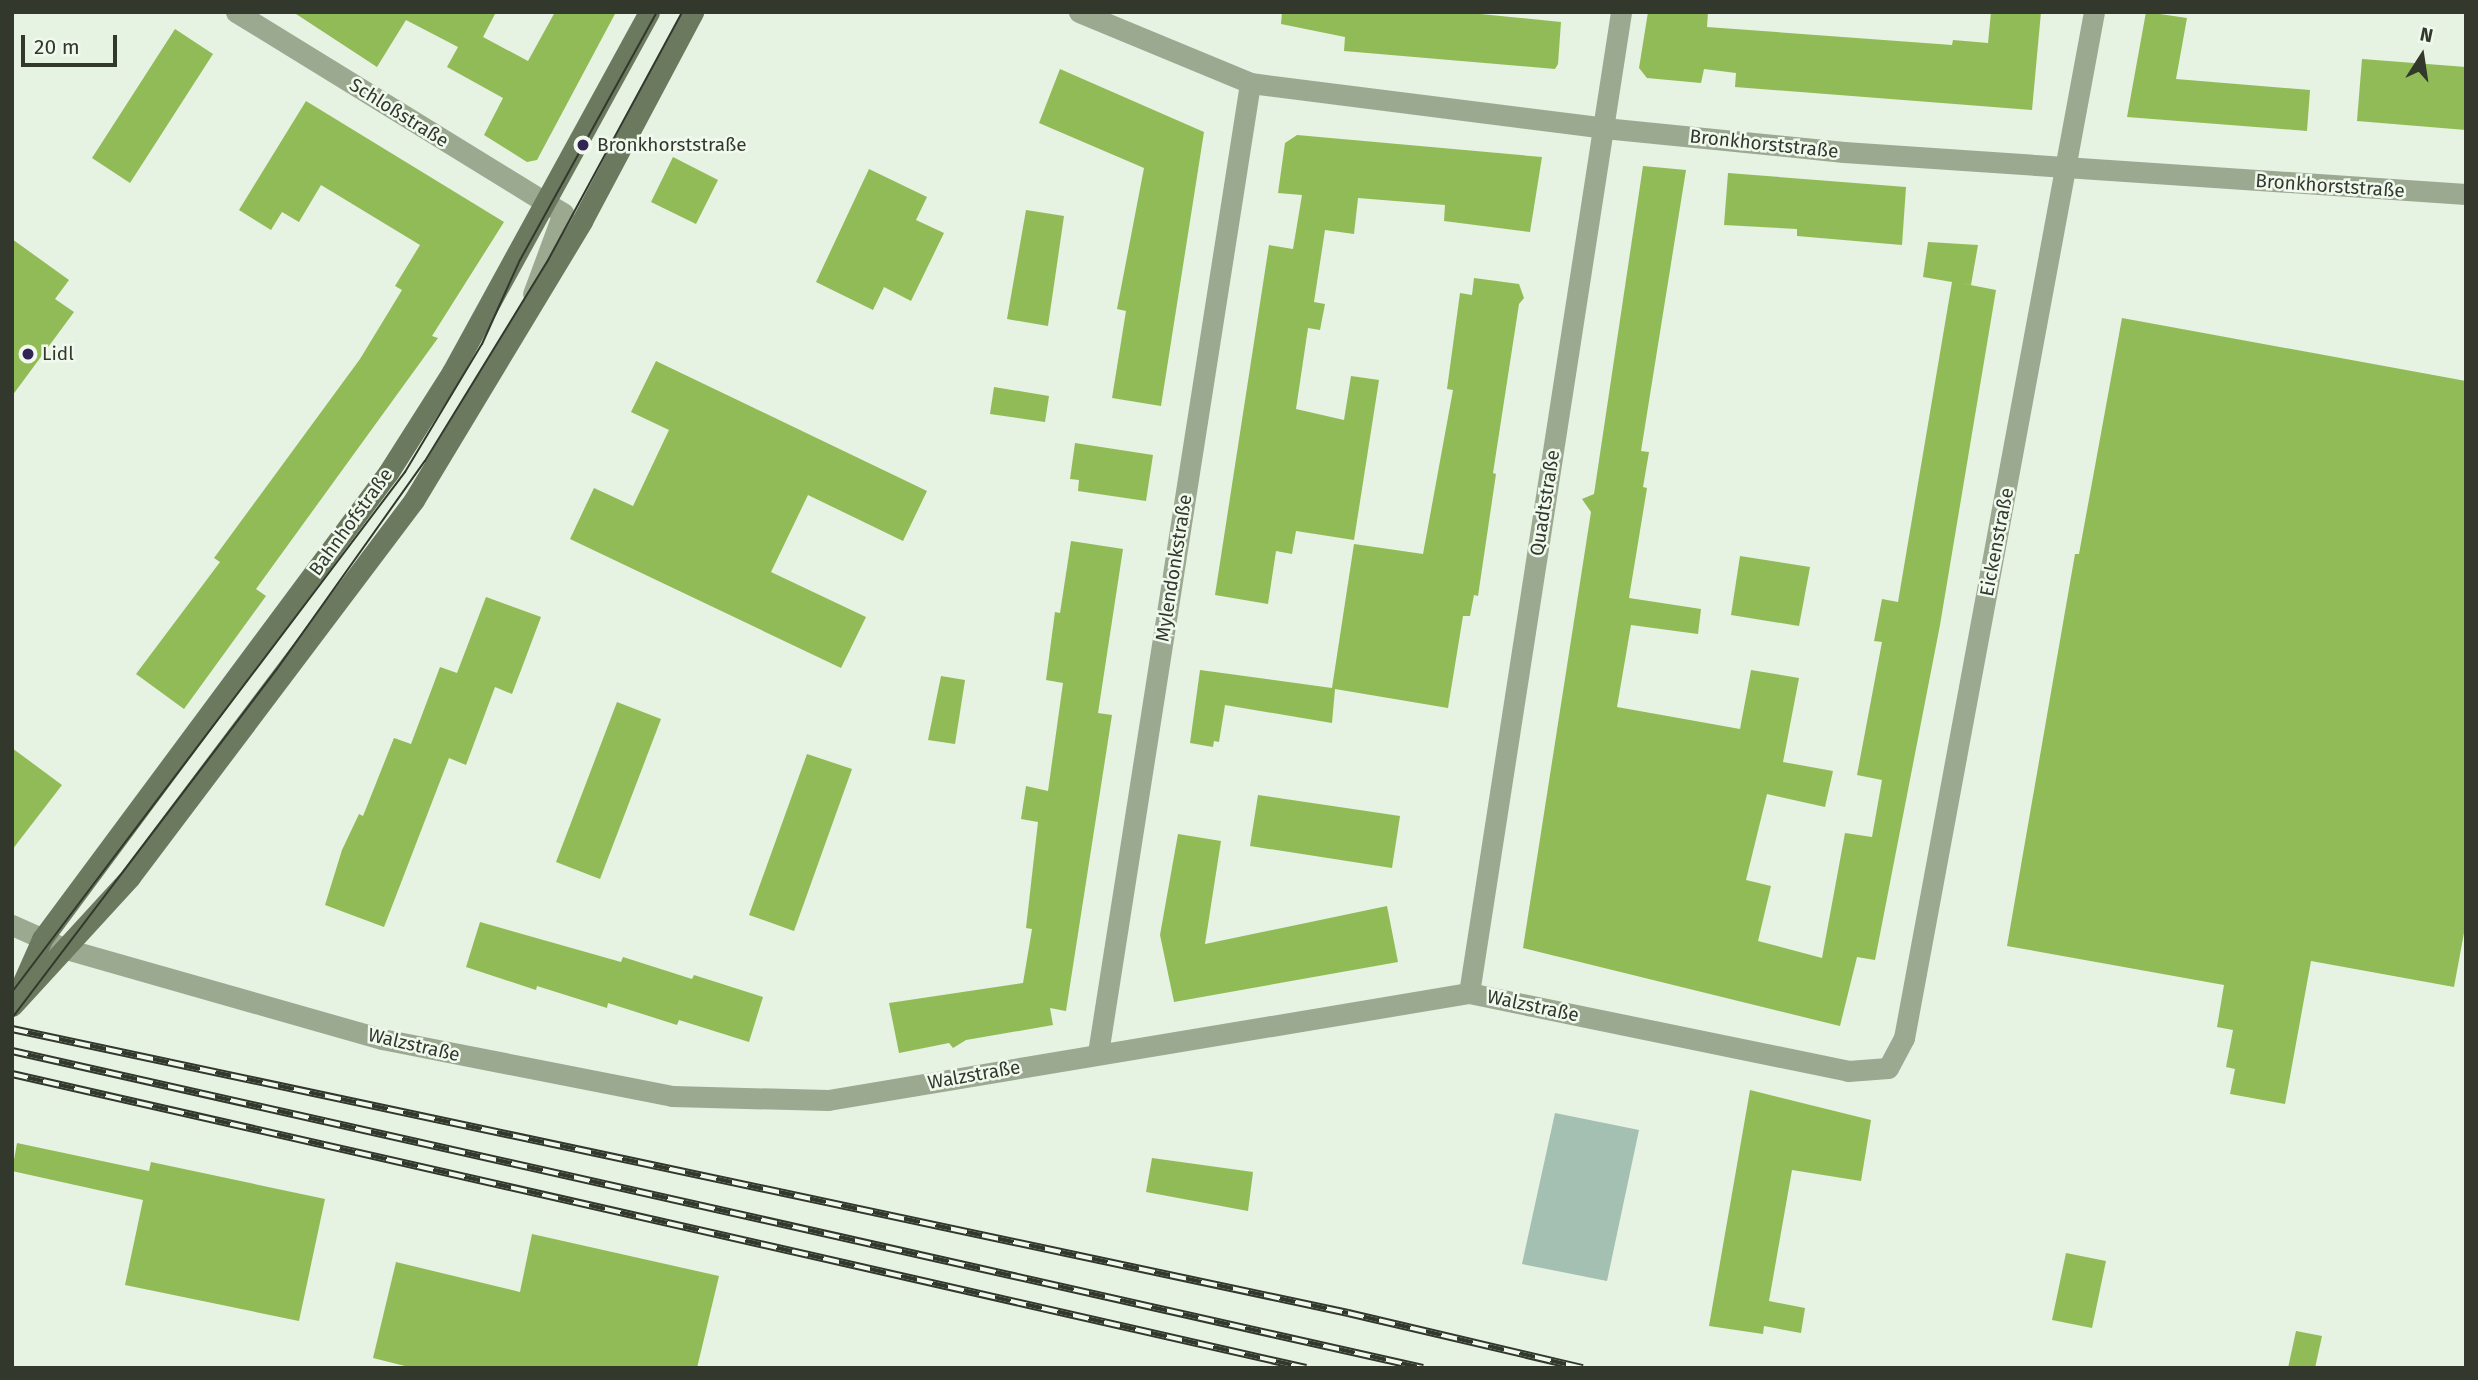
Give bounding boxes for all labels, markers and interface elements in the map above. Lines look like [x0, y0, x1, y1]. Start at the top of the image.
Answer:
scale bar [24, 21, 121, 65]
north arrow [2387, 21, 2457, 91]
text: N [2418, 22, 2435, 48]
text: 20 m [34, 34, 80, 60]
street label: Schloßstraße [345, 73, 453, 153]
street label: Bronkhorststraße [1688, 125, 1840, 163]
place label: Bronkhorststraße [597, 134, 747, 156]
marker: Bronkhorststraße [575, 137, 591, 153]
street label: Bronkhorststraße [2255, 169, 2405, 203]
place label: Lidl [42, 343, 74, 365]
marker: Lidl [20, 346, 36, 362]
street label: Quadtstraße [1525, 448, 1565, 558]
street label: Bahnhofstraße [304, 464, 398, 580]
street label: Eickenstraße [1975, 486, 2019, 598]
street label: Mylendonkstraße [1151, 493, 1197, 643]
street label: Walzstraße [1485, 985, 1581, 1027]
street label: Walzstraße [366, 1023, 462, 1067]
street label: Walzstraße [926, 1056, 1022, 1094]

